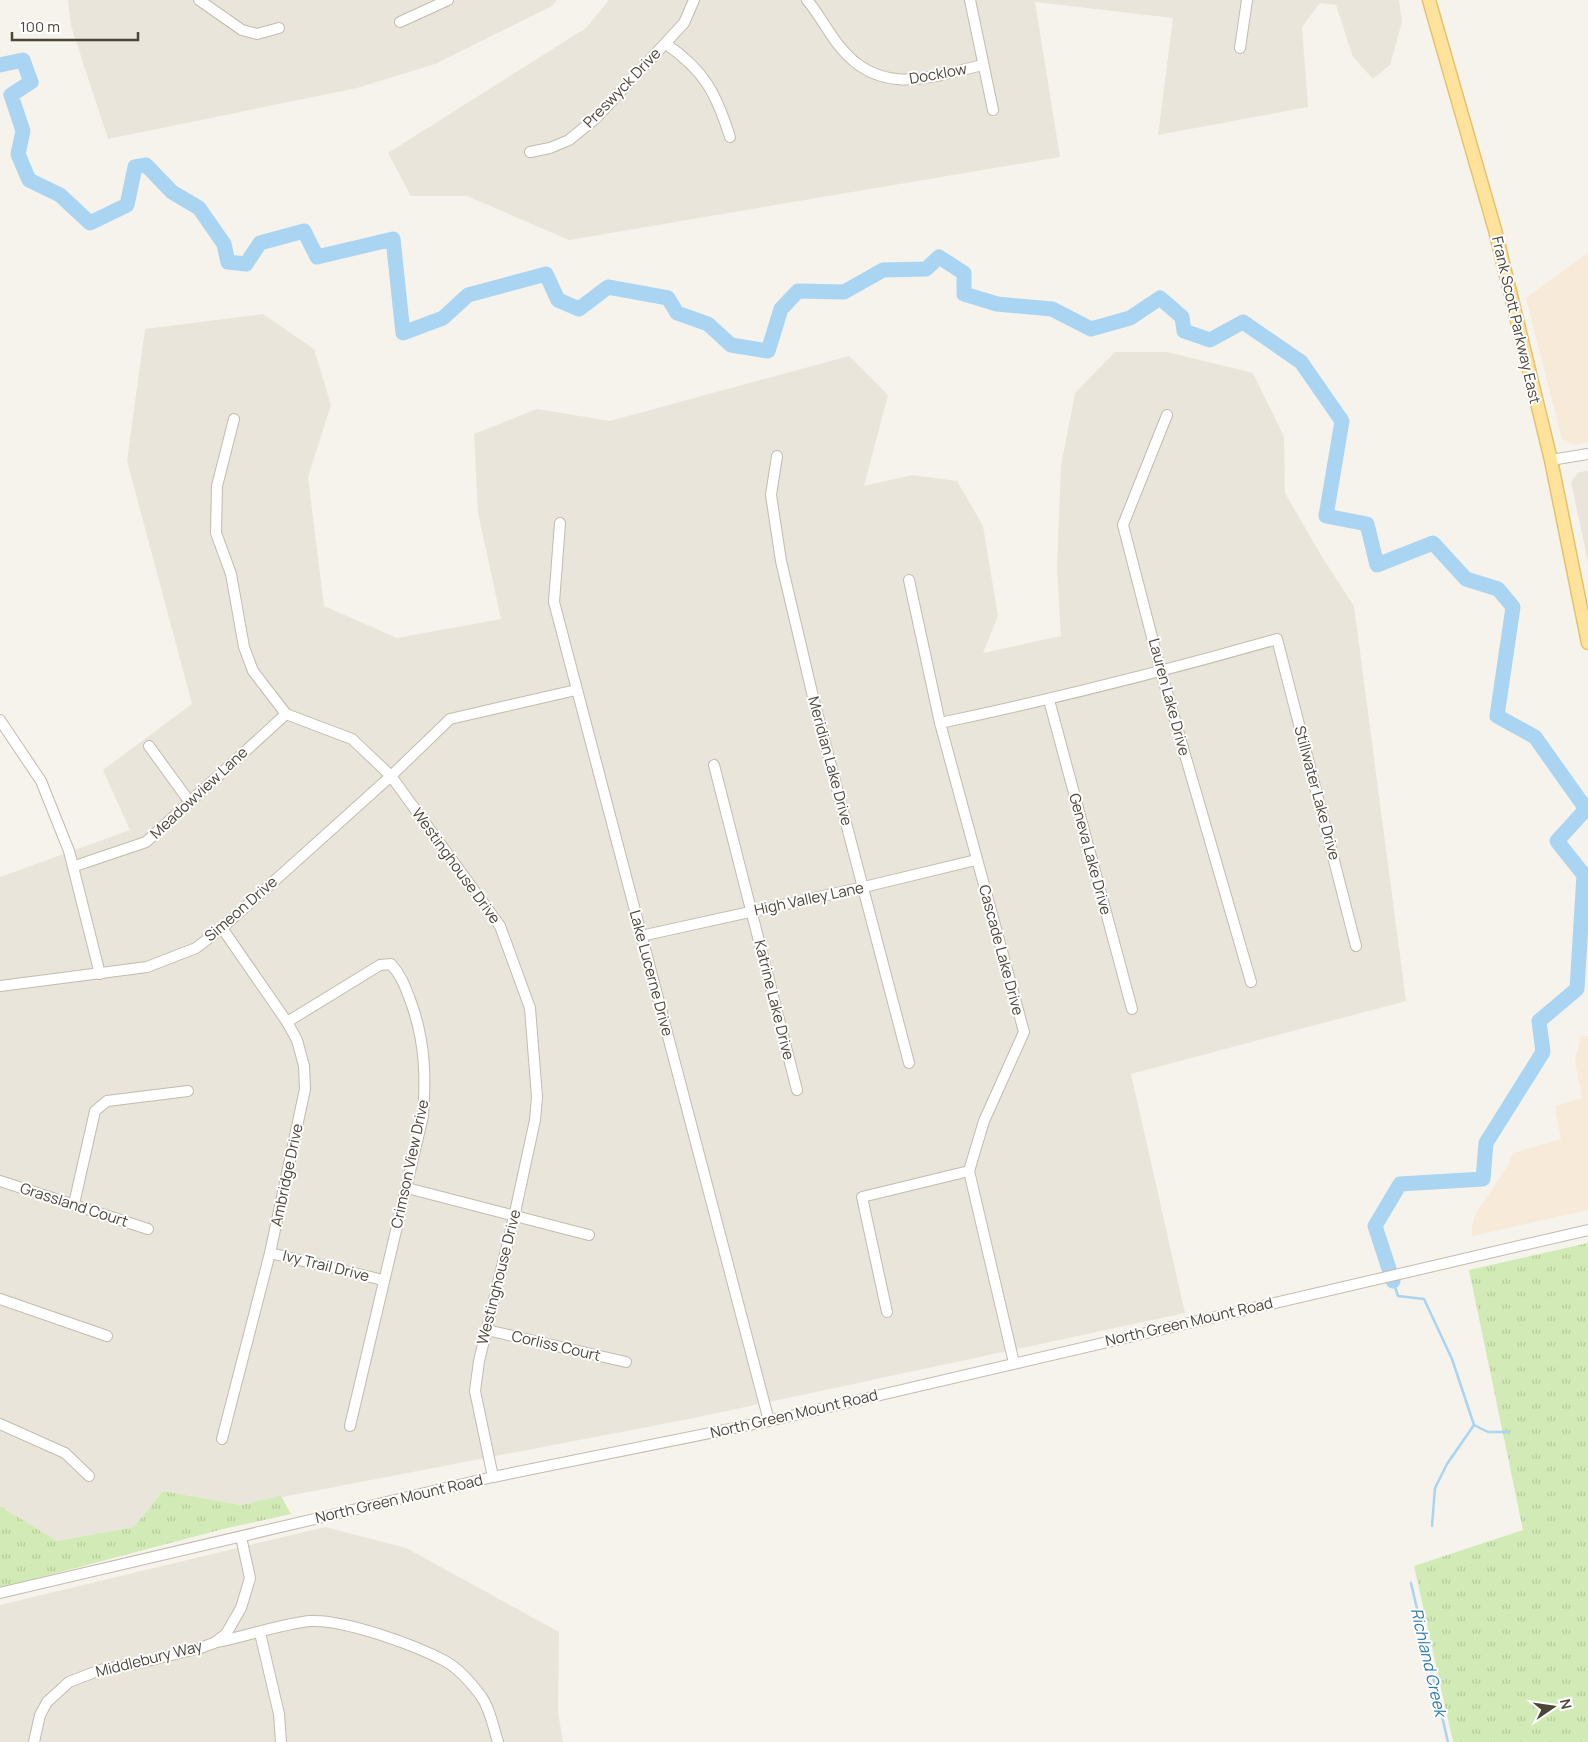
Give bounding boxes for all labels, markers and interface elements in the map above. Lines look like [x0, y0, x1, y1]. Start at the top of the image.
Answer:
scale bar [12, 10, 139, 42]
text: 100 m [20, 16, 60, 37]
street label: Preswyck Drive [578, 43, 665, 132]
street label: Docklow [907, 58, 969, 89]
street label: Frank Scott Parkway East [1487, 234, 1546, 406]
street label: Lauren Lake Drive [1144, 636, 1195, 758]
street label: Meridian Lake Drive [803, 694, 858, 828]
street label: Stillwater Lake Drive [1289, 723, 1346, 863]
street label: Meadowview Lane [145, 742, 252, 843]
street label: Geneva Lake Drive [1064, 791, 1117, 917]
street label: Westinghouse Drive [407, 804, 506, 928]
street label: Simeon Drive [200, 871, 282, 946]
street label: High Valley Lane [752, 877, 866, 920]
street label: Cascade Lake Drive [974, 882, 1029, 1018]
street label: Lake Lucerne Drive [625, 908, 678, 1038]
street label: Katrine Lake Drive [749, 938, 800, 1062]
street label: Crimson View Drive [386, 1097, 433, 1230]
street label: Ambridge Drive [265, 1121, 308, 1228]
street label: Grassland Court [18, 1177, 131, 1232]
street label: Westinghouse Drive [472, 1207, 526, 1347]
street label: Ivy Trail Drive [281, 1245, 372, 1286]
street label: North Green Mount Road [1103, 1292, 1275, 1351]
street label: Corliss Court [510, 1325, 603, 1366]
street label: North Green Mount Road [708, 1384, 880, 1443]
street label: North Green Mount Road [313, 1469, 485, 1528]
water label: Richland Creek [1406, 1606, 1453, 1720]
street label: Middlebury Way [93, 1635, 205, 1682]
north arrow [1528, 1682, 1578, 1732]
text: N [1556, 1697, 1577, 1711]

